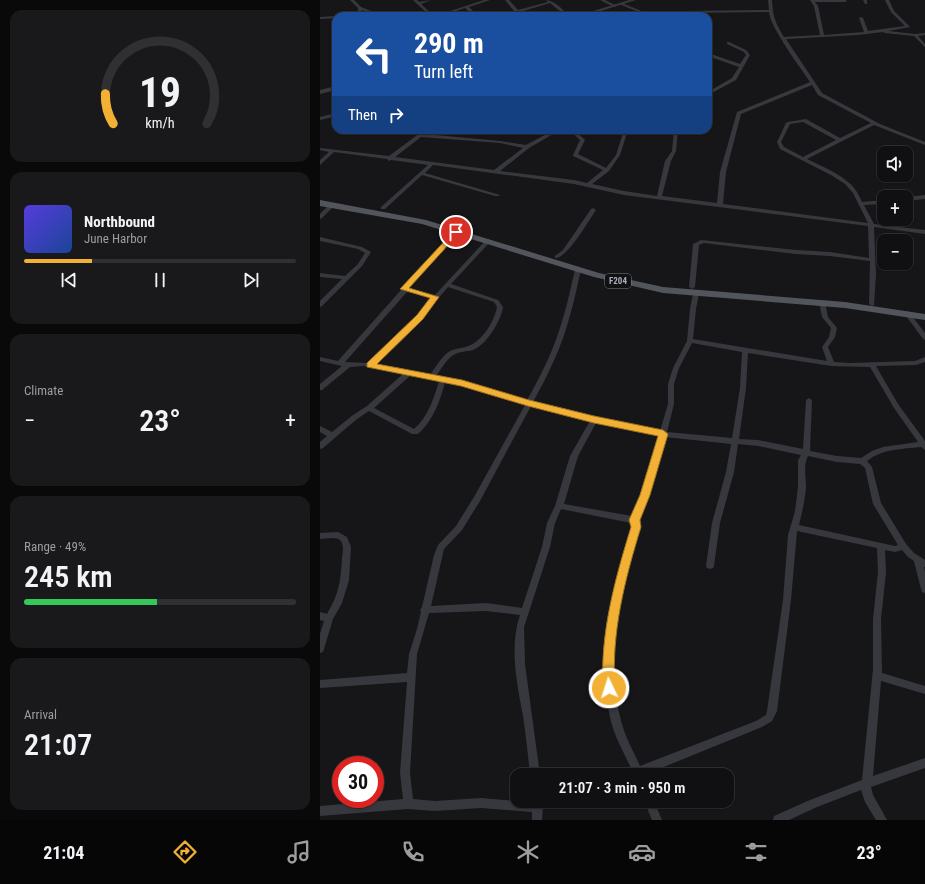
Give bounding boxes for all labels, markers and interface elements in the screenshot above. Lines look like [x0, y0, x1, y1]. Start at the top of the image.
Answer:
text: 290 m [414, 27, 484, 60]
icon: left [348, 28, 400, 80]
text: Turn left [414, 61, 473, 82]
text: 19 [139, 68, 181, 117]
icon: right [385, 104, 407, 126]
text: Then [348, 106, 377, 124]
text: km/h [145, 115, 175, 131]
map controls [877, 146, 913, 270]
button: sound [877, 146, 913, 182]
button: + [877, 190, 913, 226]
text: Northbound [84, 213, 155, 231]
pin [439, 215, 473, 249]
icon: arrive [445, 221, 467, 243]
text: June Harbor [84, 231, 147, 246]
button: − [877, 234, 913, 270]
icon: previous [58, 269, 80, 291]
icon: pause [149, 269, 171, 291]
icon: next [240, 269, 262, 291]
road number: F204 [605, 274, 631, 288]
text: Climate [24, 383, 63, 398]
text: 23° [139, 403, 181, 438]
text: − [24, 408, 35, 433]
text: + [285, 408, 296, 433]
text: Range · 49% [24, 539, 86, 554]
text: 245 km [24, 559, 113, 594]
position arrow [588, 667, 630, 709]
text: Arrival [24, 707, 57, 722]
text: 21:07 [24, 727, 92, 762]
speed limit sign: 30 [332, 756, 384, 808]
text: 21:07 · 3 min · 950 m [559, 779, 685, 797]
icon: directions [171, 838, 199, 866]
icon: music [285, 838, 313, 866]
icon: phone [399, 838, 427, 866]
icon: climate [514, 838, 542, 866]
icon: car [628, 838, 656, 866]
icon: filters [742, 838, 770, 866]
text: 21:04 [43, 842, 84, 863]
text: 23° [857, 842, 882, 863]

